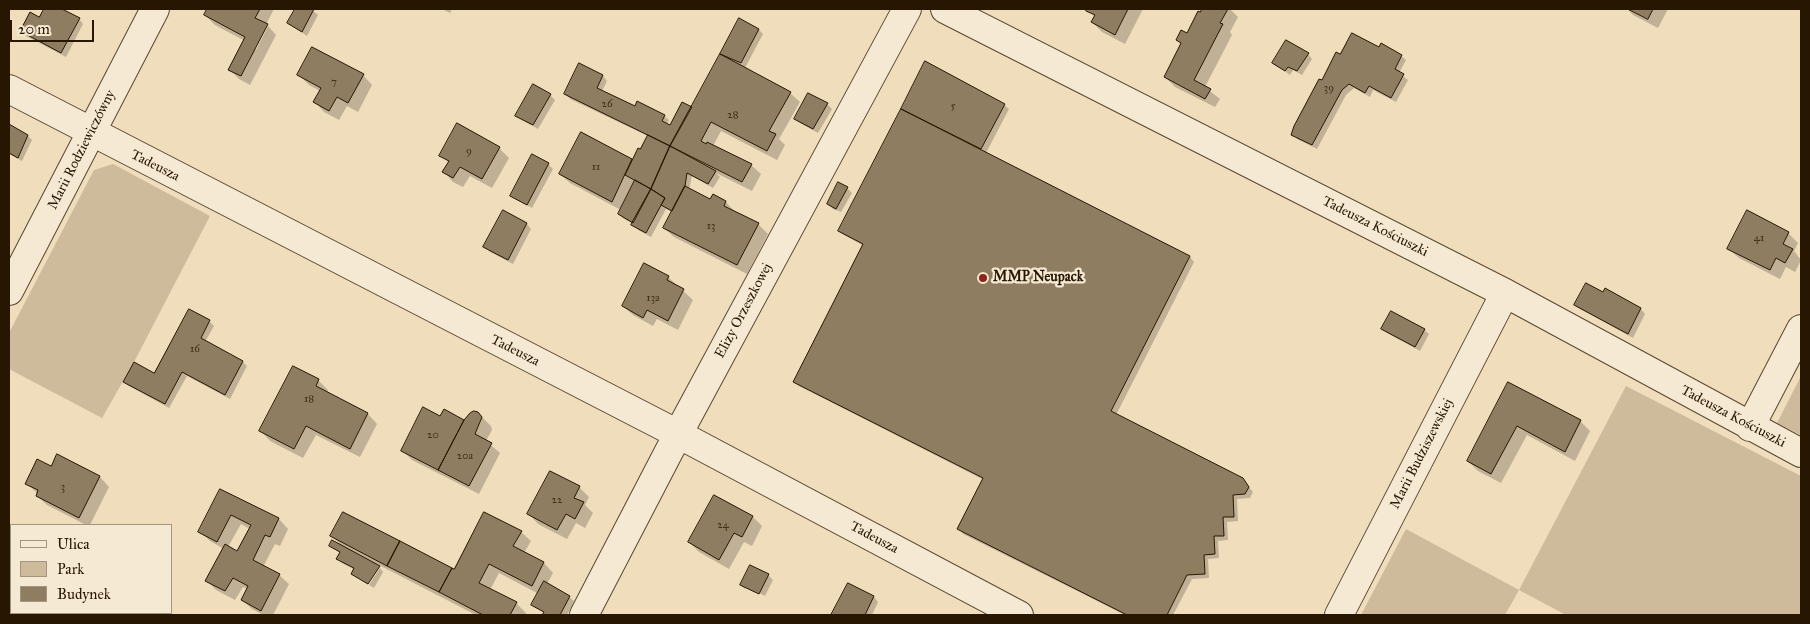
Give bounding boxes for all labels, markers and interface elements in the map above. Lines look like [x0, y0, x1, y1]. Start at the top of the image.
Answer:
scale bar [12, 10, 96, 42]
text: 20 m [18, 20, 50, 38]
house number: 7 [331, 75, 337, 89]
house number: 39 [1324, 81, 1334, 95]
street label: Marii Rodziewiczówny [45, 87, 119, 213]
house number: 26 [601, 97, 613, 111]
house number: 5 [950, 99, 956, 113]
house number: 28 [727, 108, 739, 122]
house number: 9 [466, 144, 472, 158]
street label: Tadeusza [128, 147, 182, 185]
house number: 11 [592, 160, 600, 174]
street label: Tadeusza Kościuszki [1319, 193, 1431, 261]
house number: 13 [707, 219, 715, 233]
house number: 41 [1754, 231, 1764, 245]
street label: Elizy Orzeszkowej [712, 261, 776, 361]
place label: MMP Neupack [993, 270, 1083, 286]
marker: MMP Neupack [977, 272, 989, 284]
house number: 13a [646, 291, 660, 305]
street label: Tadeusza [488, 332, 542, 370]
house number: 16 [190, 342, 200, 356]
street label: Tadeusza Kościuszki [1678, 382, 1788, 452]
house number: 18 [304, 392, 314, 406]
street label: Marii Budziszewskiej [1387, 396, 1457, 512]
house number: 20 [427, 428, 439, 442]
house number: 20a [457, 449, 473, 463]
house number: 3 [61, 480, 65, 494]
house number: 22 [552, 493, 562, 507]
house number: 24 [717, 518, 729, 532]
street label: Tadeusza [847, 518, 901, 558]
legend [10, 524, 172, 614]
text: Ulica [57, 535, 90, 553]
text: Park [57, 560, 84, 578]
text: Budynek [57, 585, 111, 603]

